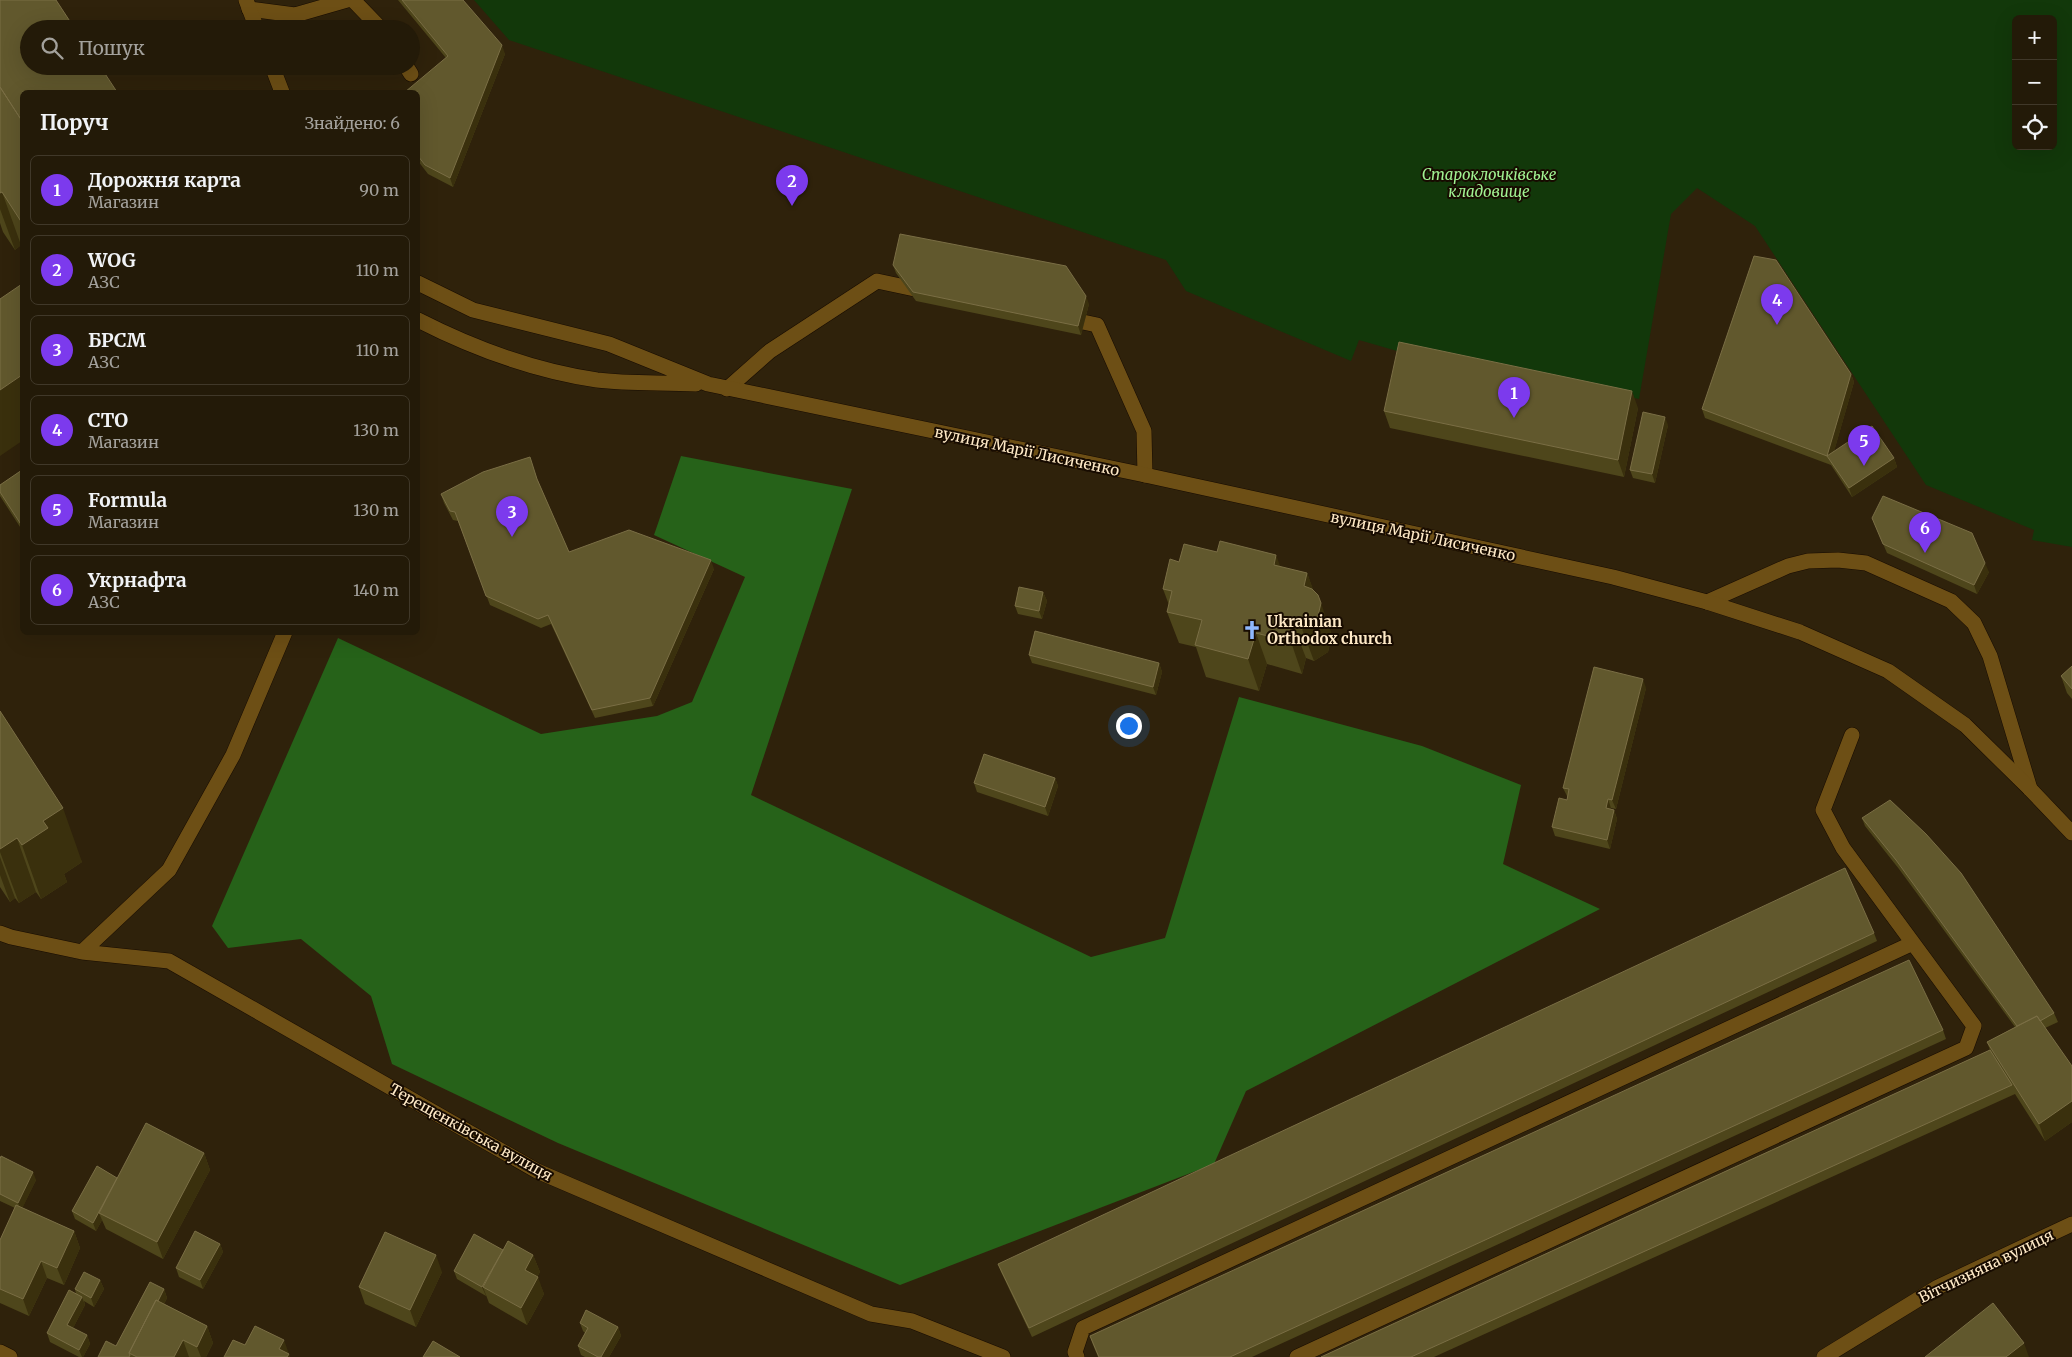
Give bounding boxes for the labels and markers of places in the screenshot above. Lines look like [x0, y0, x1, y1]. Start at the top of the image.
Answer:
pin: 2 [776, 165, 808, 206]
pin: 4 [1761, 284, 1793, 325]
pin: 1 [1498, 377, 1530, 418]
pin: 5 [1848, 425, 1880, 466]
pin: 3 [496, 496, 528, 537]
pin: 6 [1909, 512, 1941, 553]
place label: Ukrainian Orthodox church [1267, 612, 1392, 648]
church icon: Ukrainian Orthodox church [1241, 619, 1263, 641]

